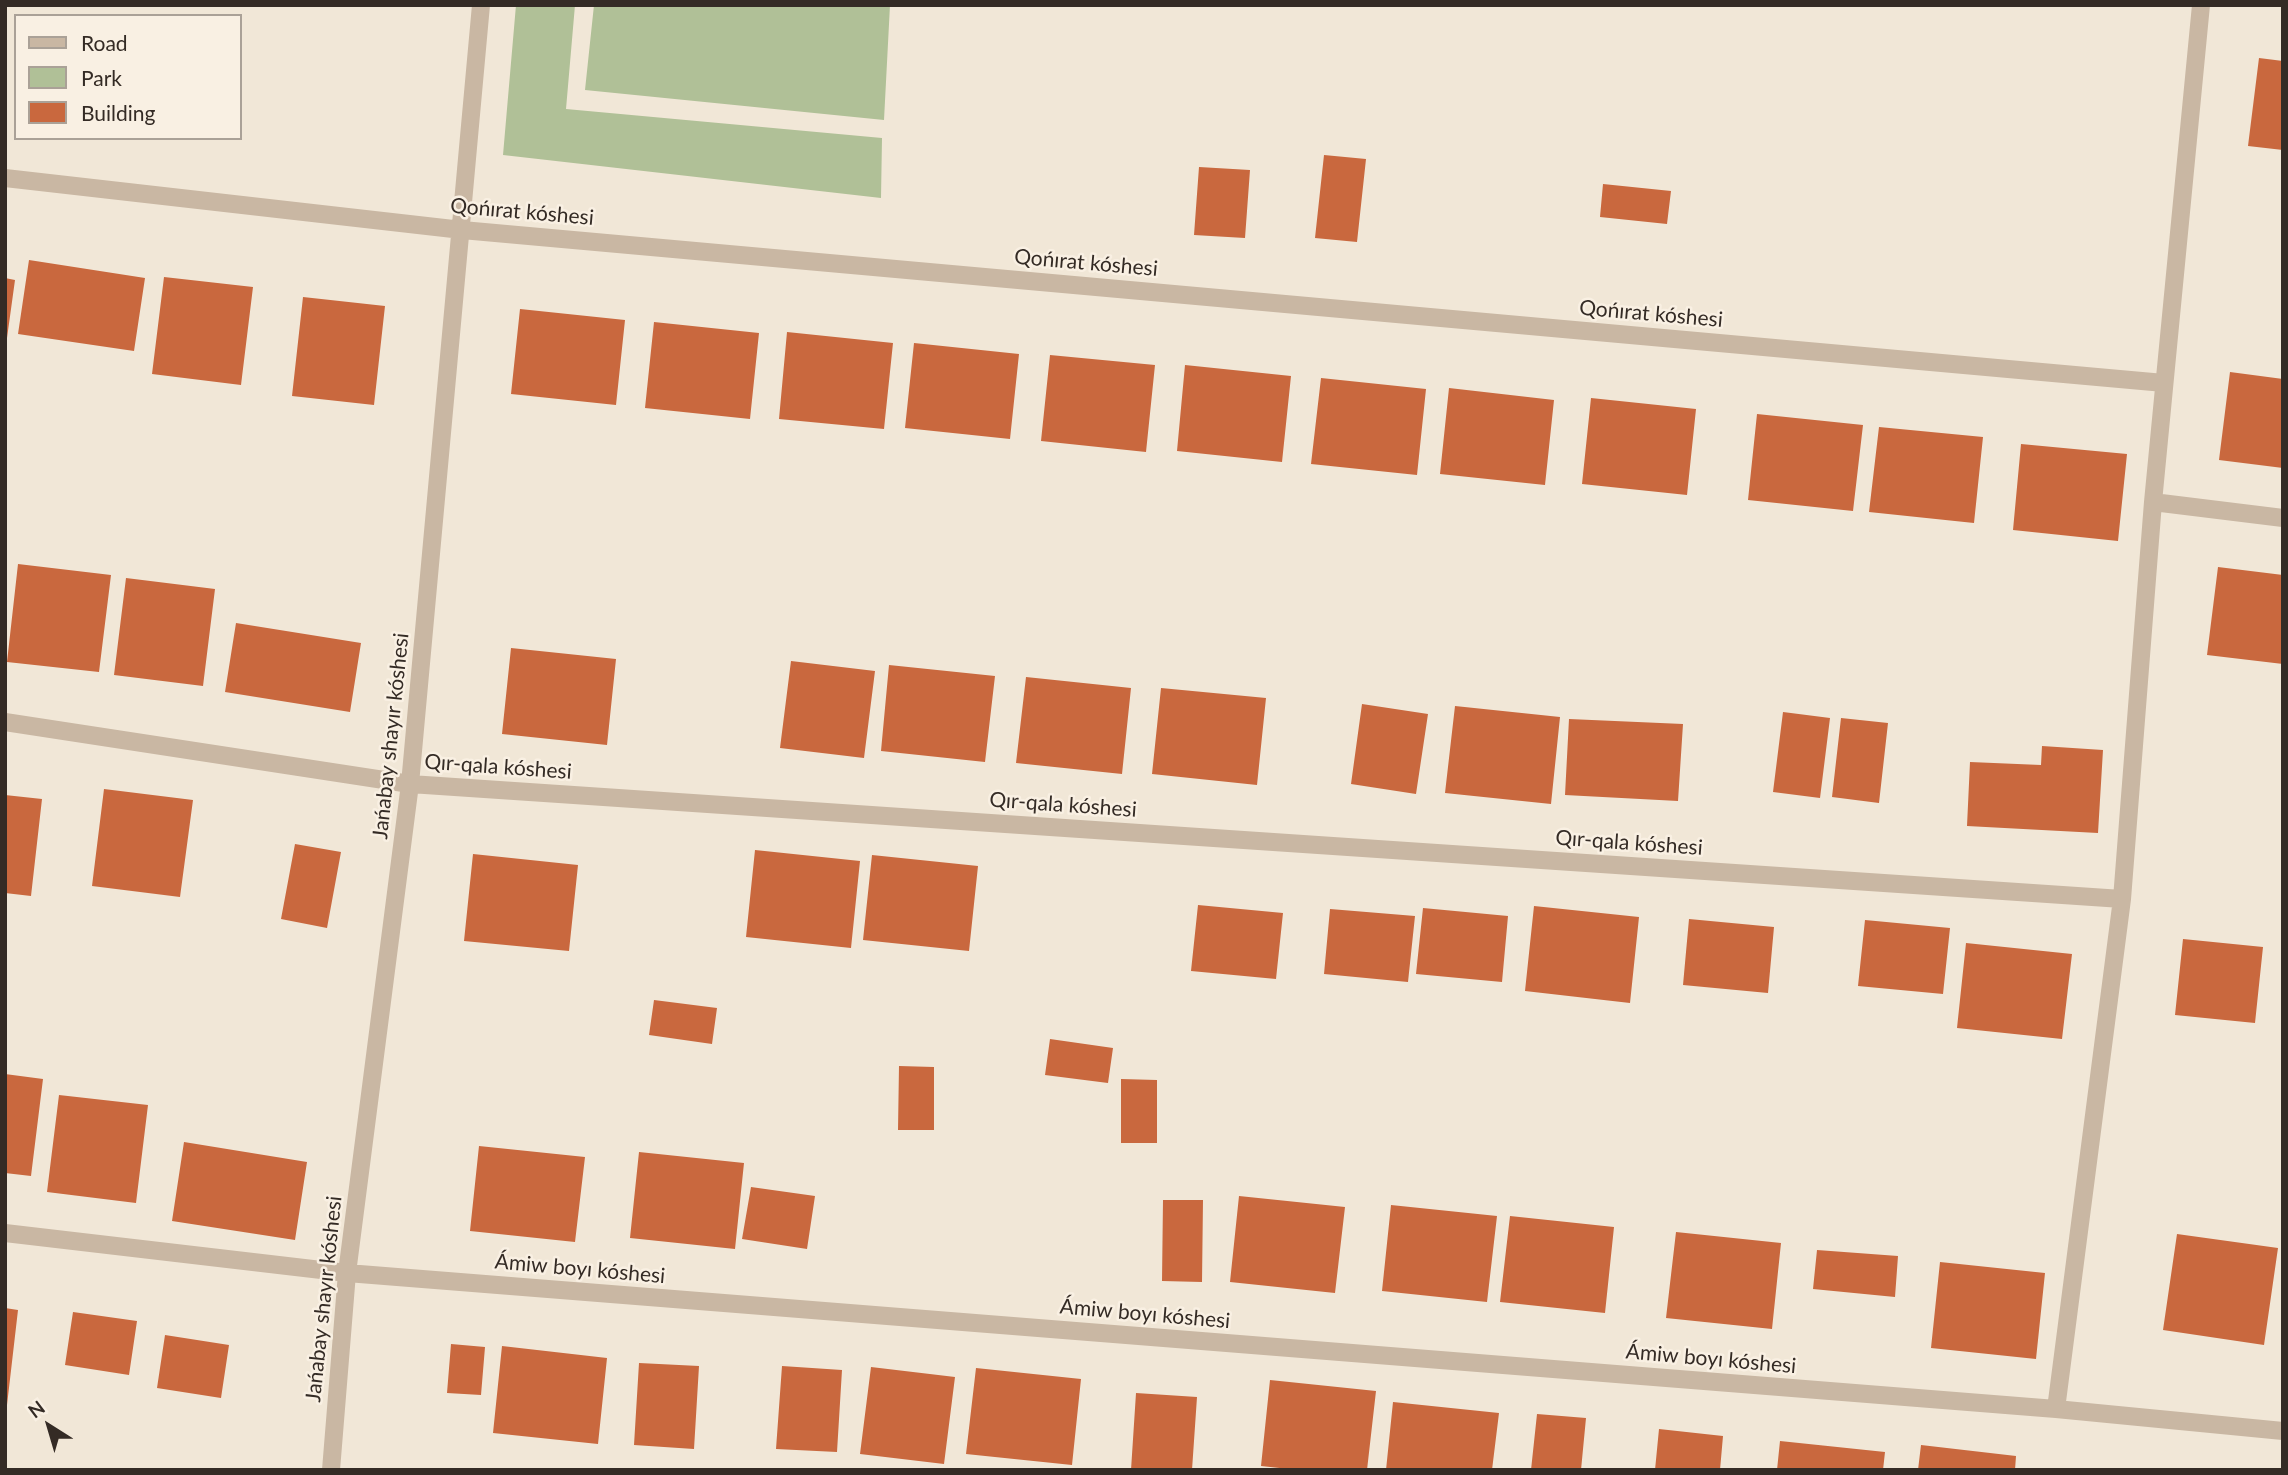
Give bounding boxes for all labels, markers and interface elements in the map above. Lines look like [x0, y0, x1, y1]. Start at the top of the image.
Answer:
legend [14, 14, 242, 140]
text: Road [81, 30, 128, 55]
text: Park [81, 65, 122, 90]
text: Building [81, 100, 156, 125]
street label: Qońırat kóshesi [449, 193, 595, 231]
street label: Qońırat kóshesi [1013, 244, 1159, 282]
street label: Qońırat kóshesi [1578, 295, 1724, 333]
street label: Jańabay shayır kóshesi [368, 632, 414, 840]
street label: Qır-qala kóshesi [423, 749, 573, 785]
street label: Qır-qala kóshesi [988, 787, 1138, 823]
street label: Qır-qala kóshesi [1554, 825, 1704, 861]
street label: Jańabay shayır kóshesi [301, 1195, 347, 1403]
street label: Ámiw boyı kóshesi [494, 1249, 666, 1289]
street label: Ámiw boyı kóshesi [1059, 1294, 1231, 1334]
street label: Ámiw boyı kóshesi [1625, 1339, 1797, 1379]
north arrow [14, 1391, 84, 1461]
text: N [23, 1395, 49, 1422]

